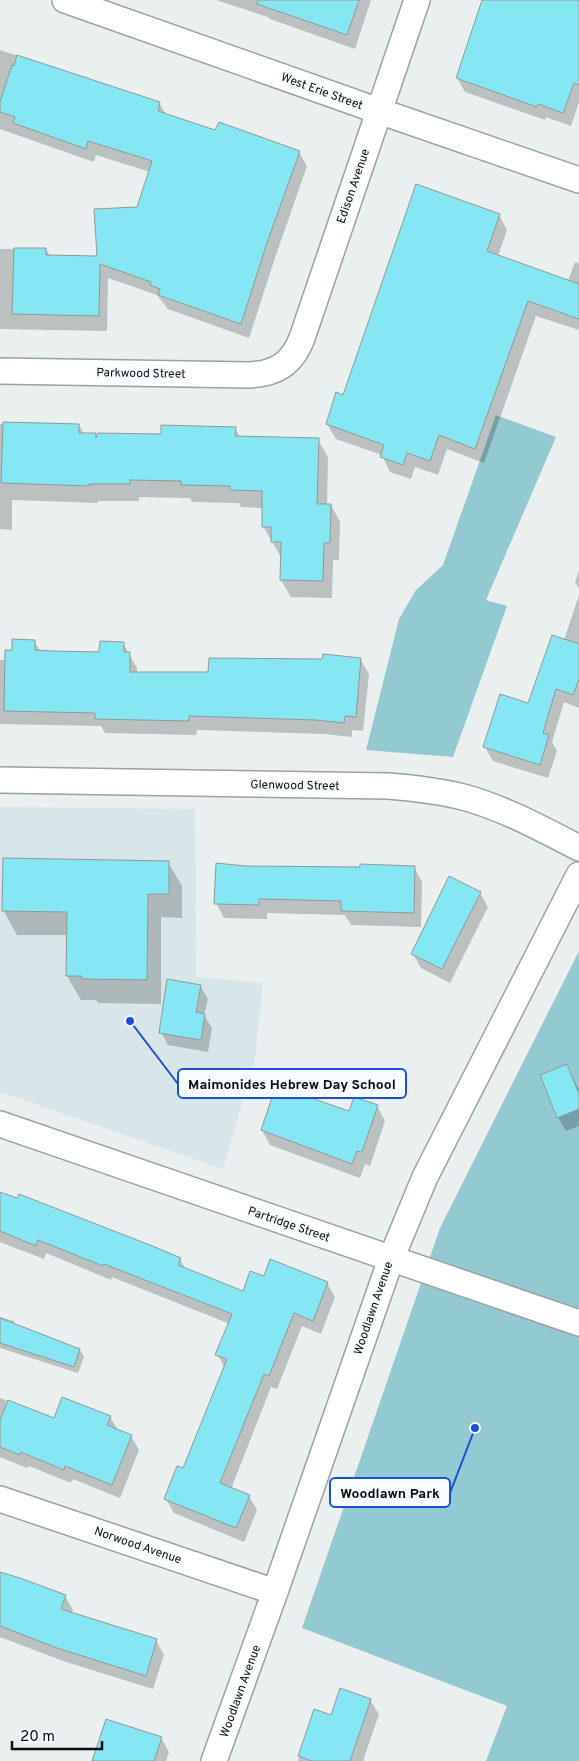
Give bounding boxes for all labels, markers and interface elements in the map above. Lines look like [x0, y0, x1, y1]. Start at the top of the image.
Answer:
street label: West Erie Street [278, 70, 365, 114]
street label: Edison Avenue [334, 147, 374, 226]
street label: Parkwood Street [96, 365, 186, 383]
street label: Glenwood Street [250, 777, 340, 795]
callout: Maimonides Hebrew Day School [178, 1069, 406, 1098]
text: Maimonides Hebrew Day School [188, 1077, 396, 1094]
street label: Partridge Street [245, 1203, 332, 1247]
street label: Woodlawn Avenue [351, 1260, 397, 1357]
callout: Woodlawn Park [330, 1478, 450, 1507]
text: Woodlawn Park [340, 1486, 440, 1503]
street label: Norwood Avenue [92, 1524, 183, 1568]
street label: Woodlawn Avenue [217, 1643, 265, 1740]
scale bar [12, 1718, 102, 1750]
text: 20 m [20, 1728, 55, 1747]

